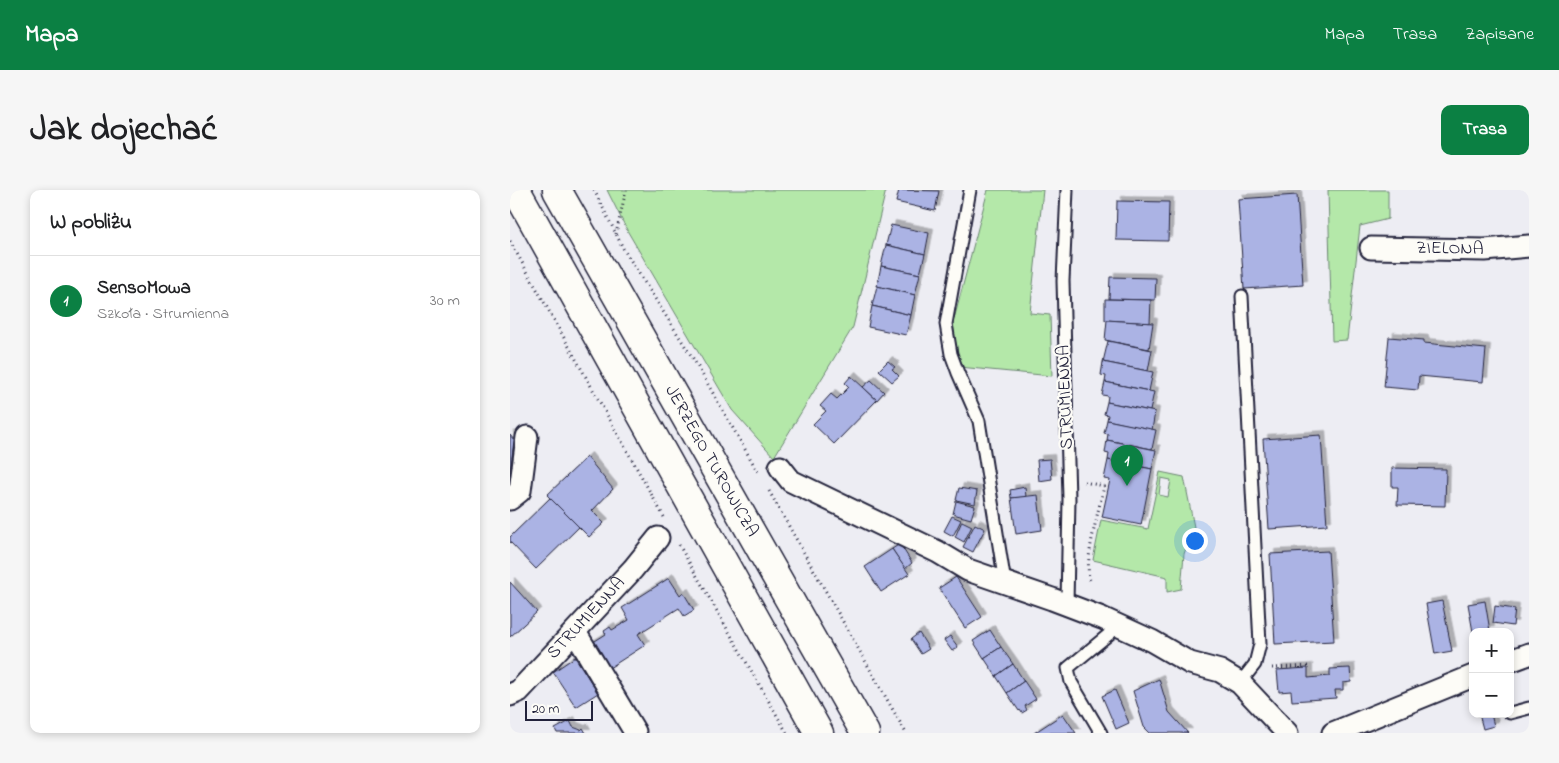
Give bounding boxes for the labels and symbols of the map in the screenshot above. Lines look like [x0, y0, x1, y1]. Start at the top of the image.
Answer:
street label: ZIELONA [1416, 236, 1484, 263]
street label: STRUMIENNA [1051, 344, 1081, 450]
street label: JERZEGO TUROWICZA [657, 381, 764, 542]
pin: 1 [1111, 445, 1143, 486]
your location [1182, 528, 1208, 554]
street label: STRUMIENNA [541, 571, 632, 666]
scale bar [525, 698, 592, 721]

